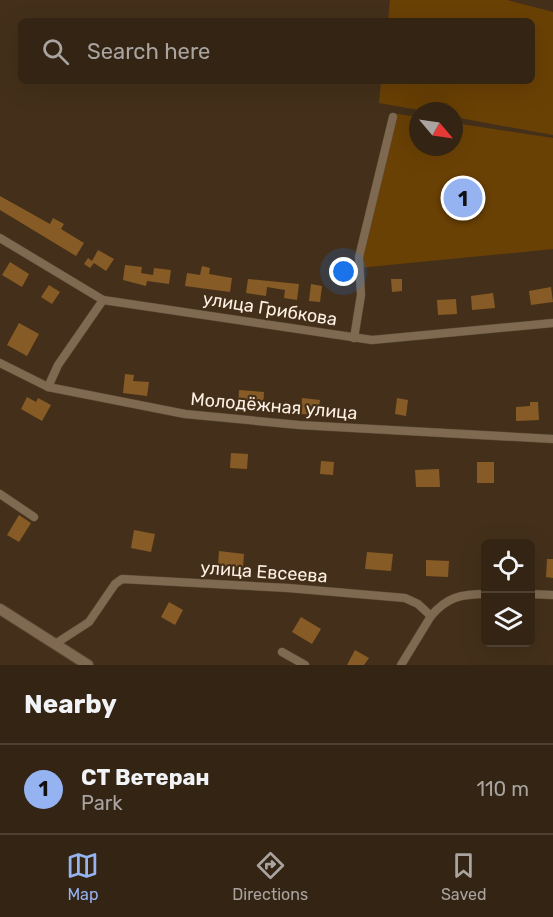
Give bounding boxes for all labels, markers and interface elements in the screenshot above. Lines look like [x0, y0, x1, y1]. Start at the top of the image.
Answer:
search box [18, 18, 535, 84]
icon: search [39, 35, 72, 68]
text: Search here [87, 38, 210, 65]
north arrow [409, 102, 463, 156]
pin: 1 [444, 176, 482, 220]
your location [329, 257, 358, 286]
street label: улица Грибкова [201, 288, 339, 330]
street label: Молодёжная улица [190, 388, 358, 424]
map controls [481, 539, 535, 647]
button: locate [481, 539, 535, 593]
street label: улица Евсеева [200, 557, 328, 587]
button: layers [481, 593, 535, 647]
text: Nearby [24, 689, 117, 720]
text: СТ Ветеран [81, 764, 210, 791]
text: 1 [39, 777, 48, 801]
text: 110 m [477, 777, 529, 801]
text: Park [81, 791, 123, 815]
tab: Map [66, 849, 99, 904]
tab: Directions [232, 849, 308, 904]
tab: Saved [441, 849, 487, 904]

